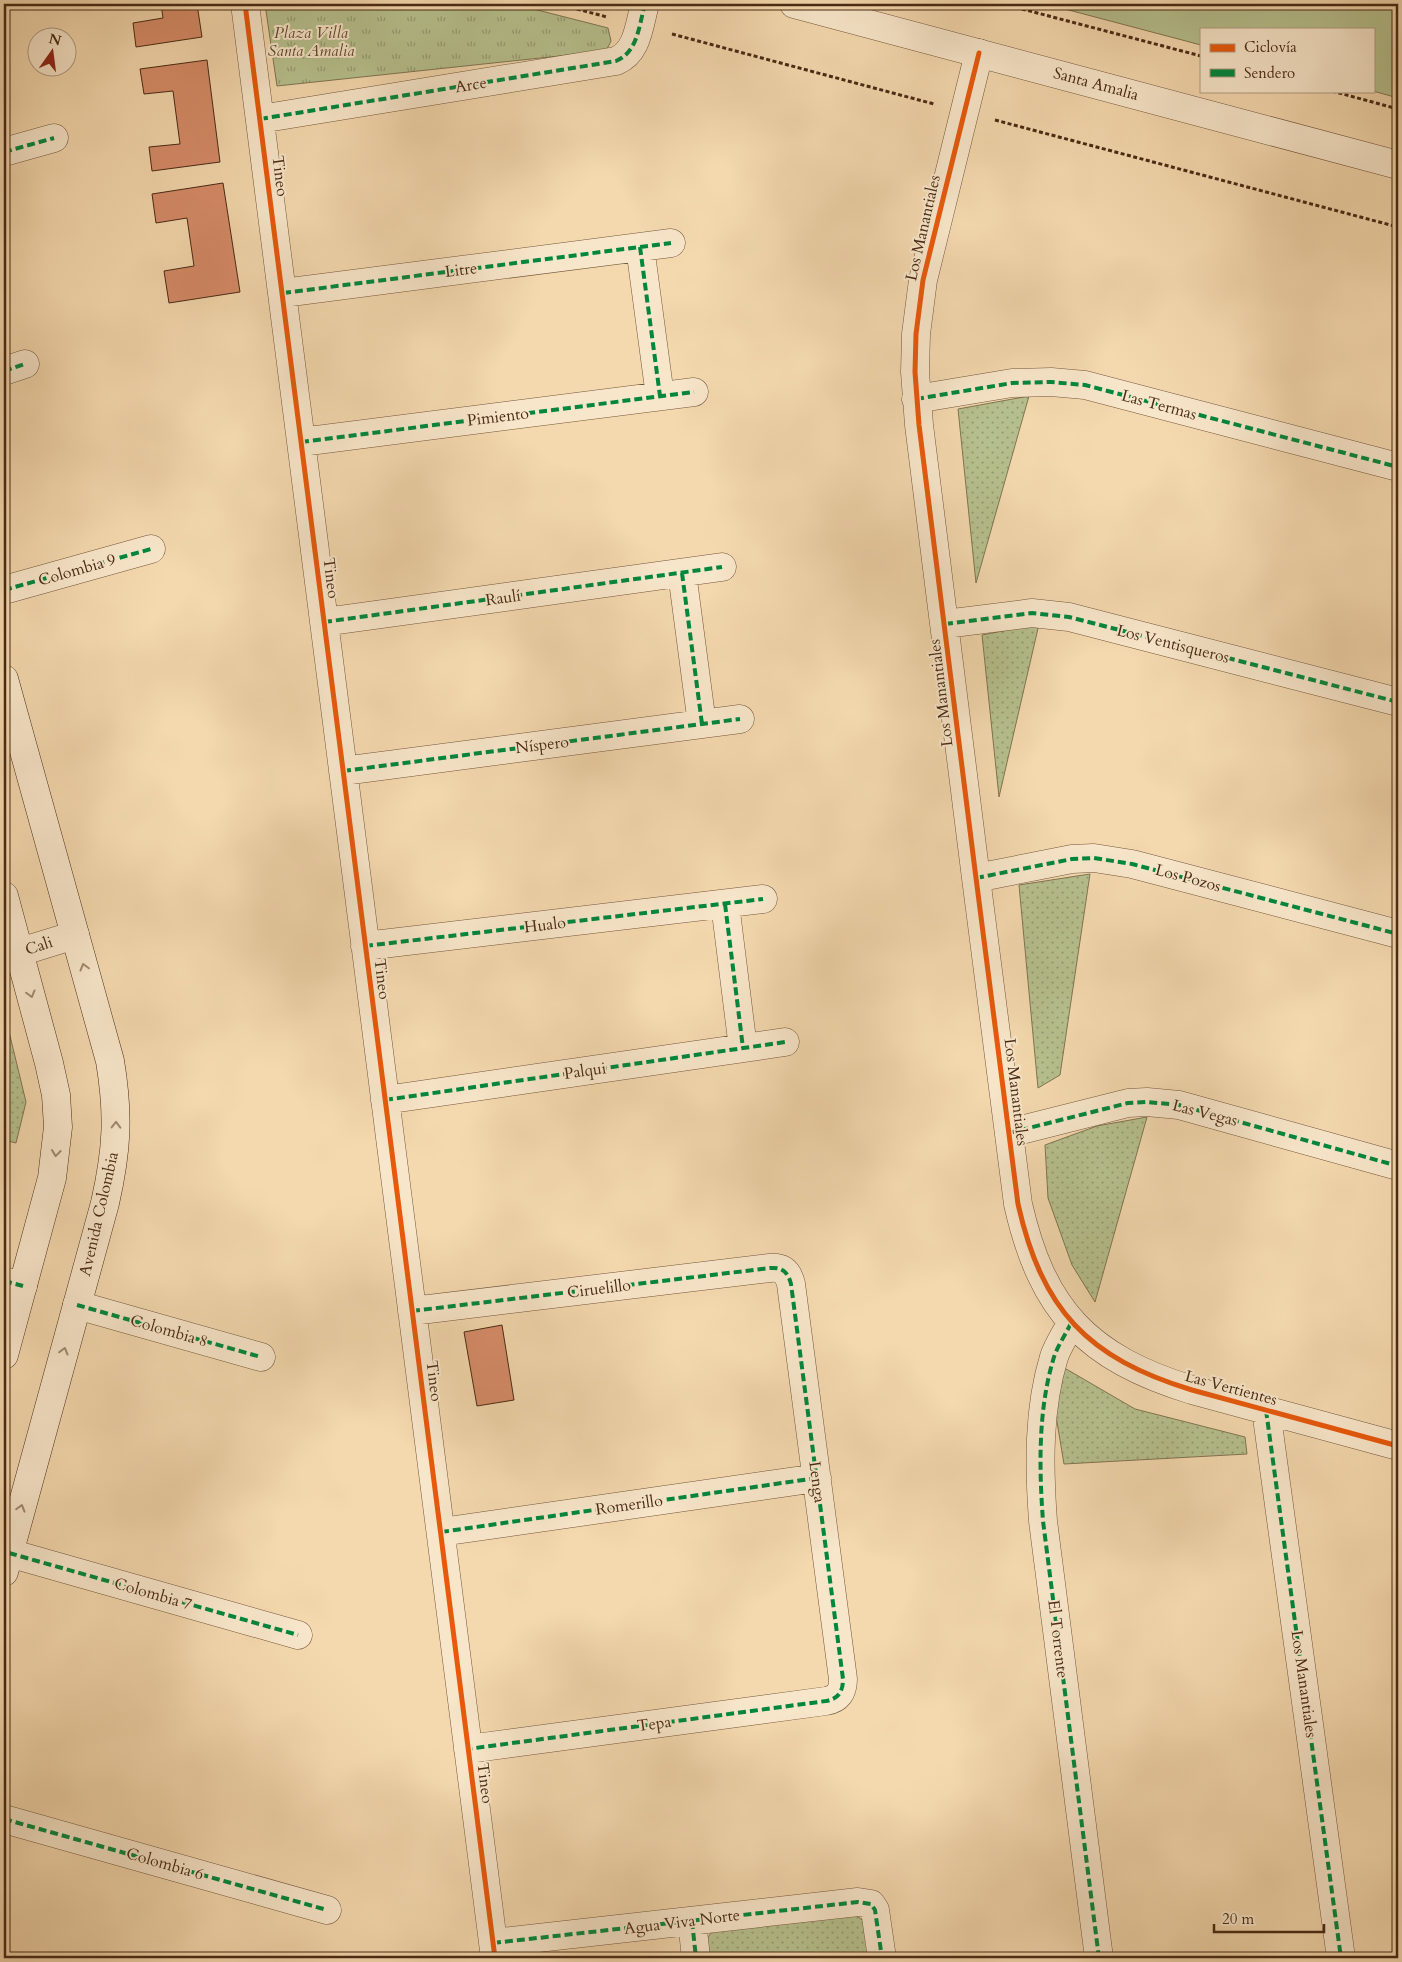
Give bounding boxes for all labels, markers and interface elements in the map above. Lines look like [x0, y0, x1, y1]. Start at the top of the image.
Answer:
park label: Plaza Villa Santa Amalia [268, 22, 354, 62]
north arrow [28, 28, 78, 78]
legend [1200, 28, 1374, 92]
text: N [47, 29, 63, 51]
text: Ciclovía [1244, 37, 1297, 57]
street label: Santa Amalia [1051, 62, 1141, 106]
text: Sendero [1244, 63, 1295, 83]
street label: Arce [454, 72, 488, 98]
street label: Tineo [267, 154, 293, 198]
street label: Los Manantiales [900, 173, 946, 283]
street label: Litre [444, 257, 478, 283]
street label: Las Termas [1119, 384, 1199, 426]
street label: Pimiento [466, 402, 530, 432]
street label: Colombia 9 [36, 548, 118, 592]
street label: Tineo [318, 556, 344, 600]
street label: Raulí [484, 585, 523, 611]
street label: Los Ventisqueros [1114, 619, 1232, 669]
street label: Los Manantiales [923, 638, 959, 748]
street label: Níspero [514, 731, 570, 759]
street label: Los Pozos [1153, 859, 1223, 897]
street label: Hualo [523, 911, 567, 938]
street label: Cali [22, 931, 56, 961]
street label: Tineo [369, 957, 395, 1001]
one-way arrow [79, 964, 89, 972]
one-way arrow [25, 989, 35, 997]
street label: Los Manantiales [998, 1037, 1034, 1147]
street label: Palqui [563, 1057, 608, 1085]
street label: Las Vegas [1170, 1094, 1240, 1132]
one-way arrow [111, 1121, 121, 1129]
one-way arrow [51, 1149, 62, 1157]
street label: Avenida Colombia [74, 1149, 124, 1278]
street label: Ciruelillo [566, 1274, 632, 1304]
street label: Colombia 8 [128, 1309, 210, 1353]
one-way arrow [59, 1348, 69, 1356]
street label: Tineo [421, 1359, 447, 1403]
street label: Las Vertientes [1182, 1365, 1280, 1411]
street label: Lenga [803, 1460, 831, 1504]
street label: Romerillo [594, 1489, 664, 1521]
one-way arrow [16, 1505, 26, 1513]
street label: Colombia 7 [112, 1572, 194, 1616]
street label: El Torrente [1042, 1598, 1074, 1680]
street label: Los Manantiales [1286, 1629, 1322, 1739]
street label: Tepa [635, 1711, 673, 1737]
street label: Tineo [472, 1761, 498, 1805]
street label: Colombia 6 [124, 1842, 206, 1886]
scale bar [1214, 1902, 1324, 1934]
street label: Agua Viva Norte [623, 1904, 741, 1940]
text: 20 m [1222, 1909, 1254, 1929]

